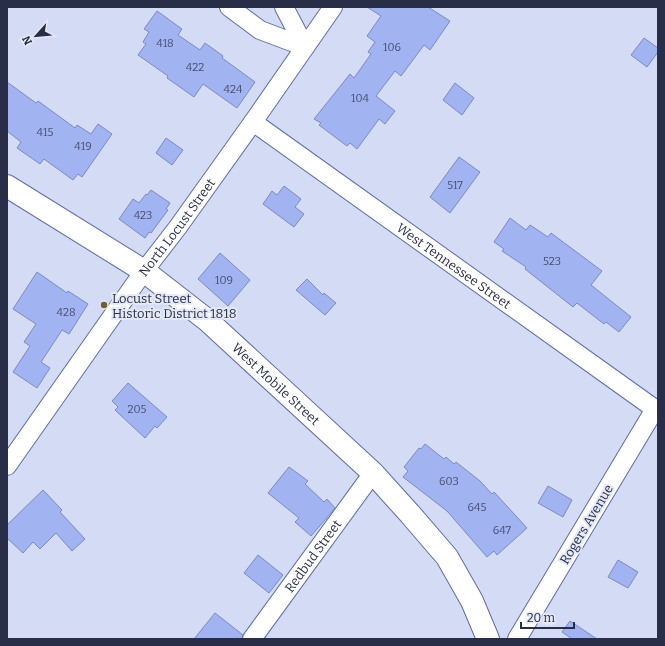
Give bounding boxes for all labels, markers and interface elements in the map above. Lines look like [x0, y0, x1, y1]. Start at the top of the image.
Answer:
north arrow [16, 16, 56, 56]
text: N [20, 33, 35, 47]
house number: 418 [156, 37, 174, 50]
house number: 106 [383, 41, 401, 54]
house number: 422 [186, 61, 204, 74]
house number: 424 [224, 83, 243, 96]
house number: 104 [351, 92, 370, 105]
house number: 415 [37, 126, 54, 139]
house number: 419 [74, 140, 92, 153]
street label: North Locust Street [136, 175, 218, 279]
house number: 517 [447, 179, 463, 192]
house number: 423 [134, 209, 152, 222]
street label: West Tennessee Street [394, 220, 514, 312]
house number: 523 [543, 255, 561, 268]
house number: 109 [215, 274, 233, 287]
place label: Locust Street Historic District 1818 [112, 291, 237, 321]
marker: Locust Street Historic District 1818 [99, 300, 109, 310]
house number: 428 [56, 306, 76, 319]
street label: West Mobile Street [229, 340, 323, 428]
house number: 205 [128, 403, 147, 416]
house number: 603 [439, 475, 459, 488]
street label: Rogers Avenue [557, 482, 616, 567]
house number: 645 [468, 501, 487, 514]
street label: Redbud Street [282, 517, 345, 595]
house number: 647 [493, 524, 512, 537]
scale bar [521, 604, 574, 630]
text: 20 m [527, 611, 556, 625]

